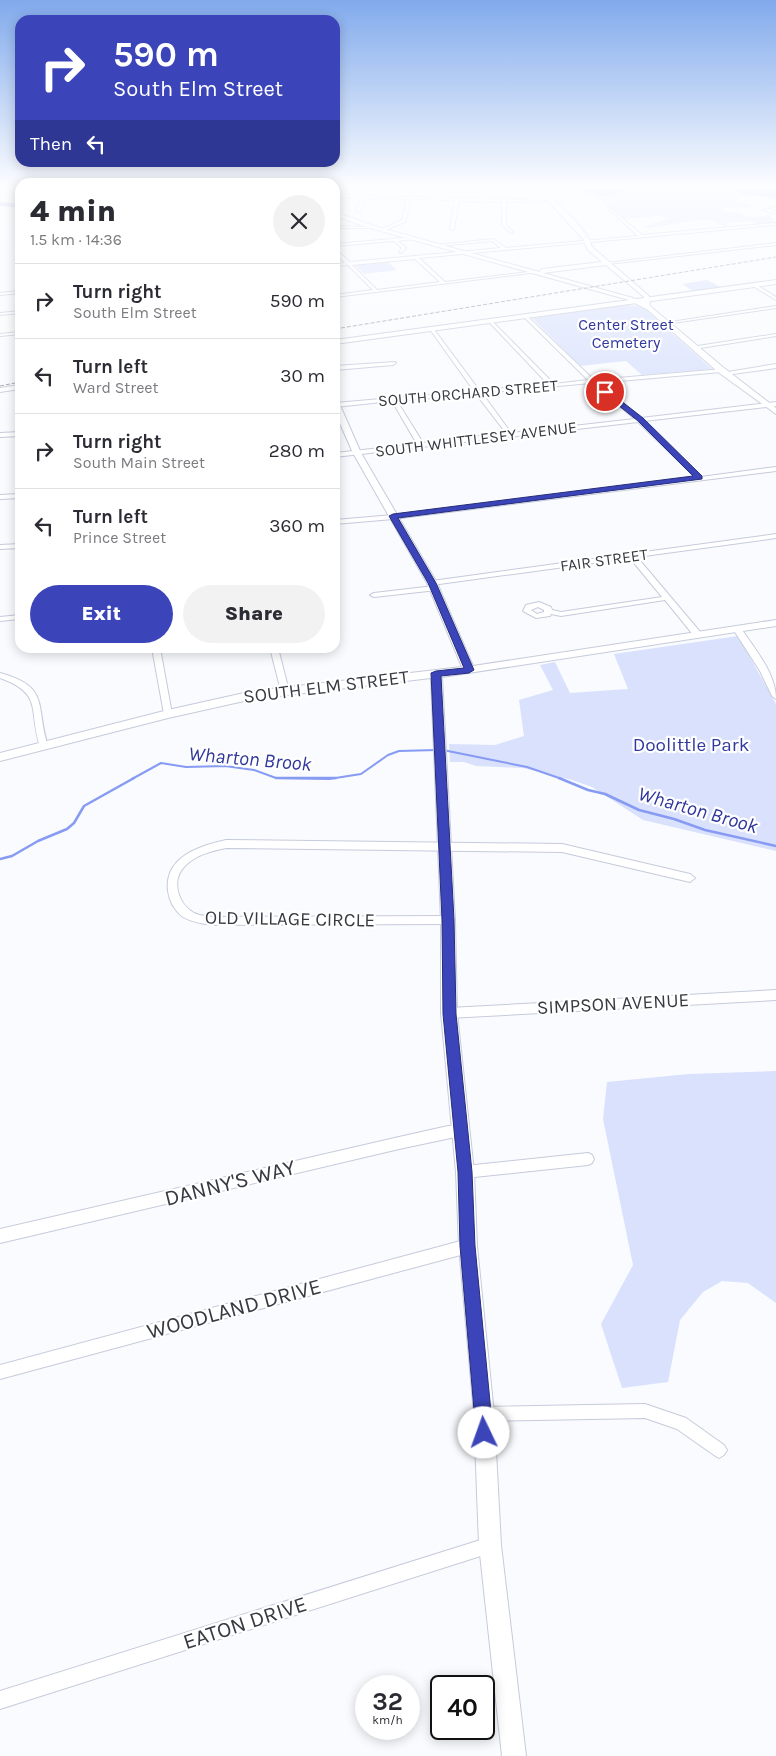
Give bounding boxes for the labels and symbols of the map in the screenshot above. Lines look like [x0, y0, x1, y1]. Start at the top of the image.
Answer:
park label: Center Street Cemetery [578, 315, 674, 352]
pin [584, 371, 626, 413]
street label: SOUTH ORCHARD STREET [377, 376, 559, 410]
street label: SOUTH WHITTLESEY AVENUE [374, 417, 578, 461]
street label: FAIR STREET [559, 544, 649, 576]
street label: SOUTH ELM STREET [242, 666, 410, 708]
park label: Doolittle Park [633, 734, 750, 756]
water label: Wharton Brook [187, 742, 313, 776]
water label: Wharton Brook [635, 782, 761, 838]
street label: OLD VILLAGE CIRCLE [205, 907, 375, 931]
street label: SIMPSON AVENUE [536, 989, 690, 1019]
street label: DANNY'S WAY [162, 1154, 298, 1212]
street label: WOODLAND DRIVE [144, 1273, 324, 1345]
position arrow [457, 1406, 509, 1458]
street label: EATON DRIVE [180, 1591, 310, 1655]
speed limit sign: 40 [430, 1675, 495, 1740]

